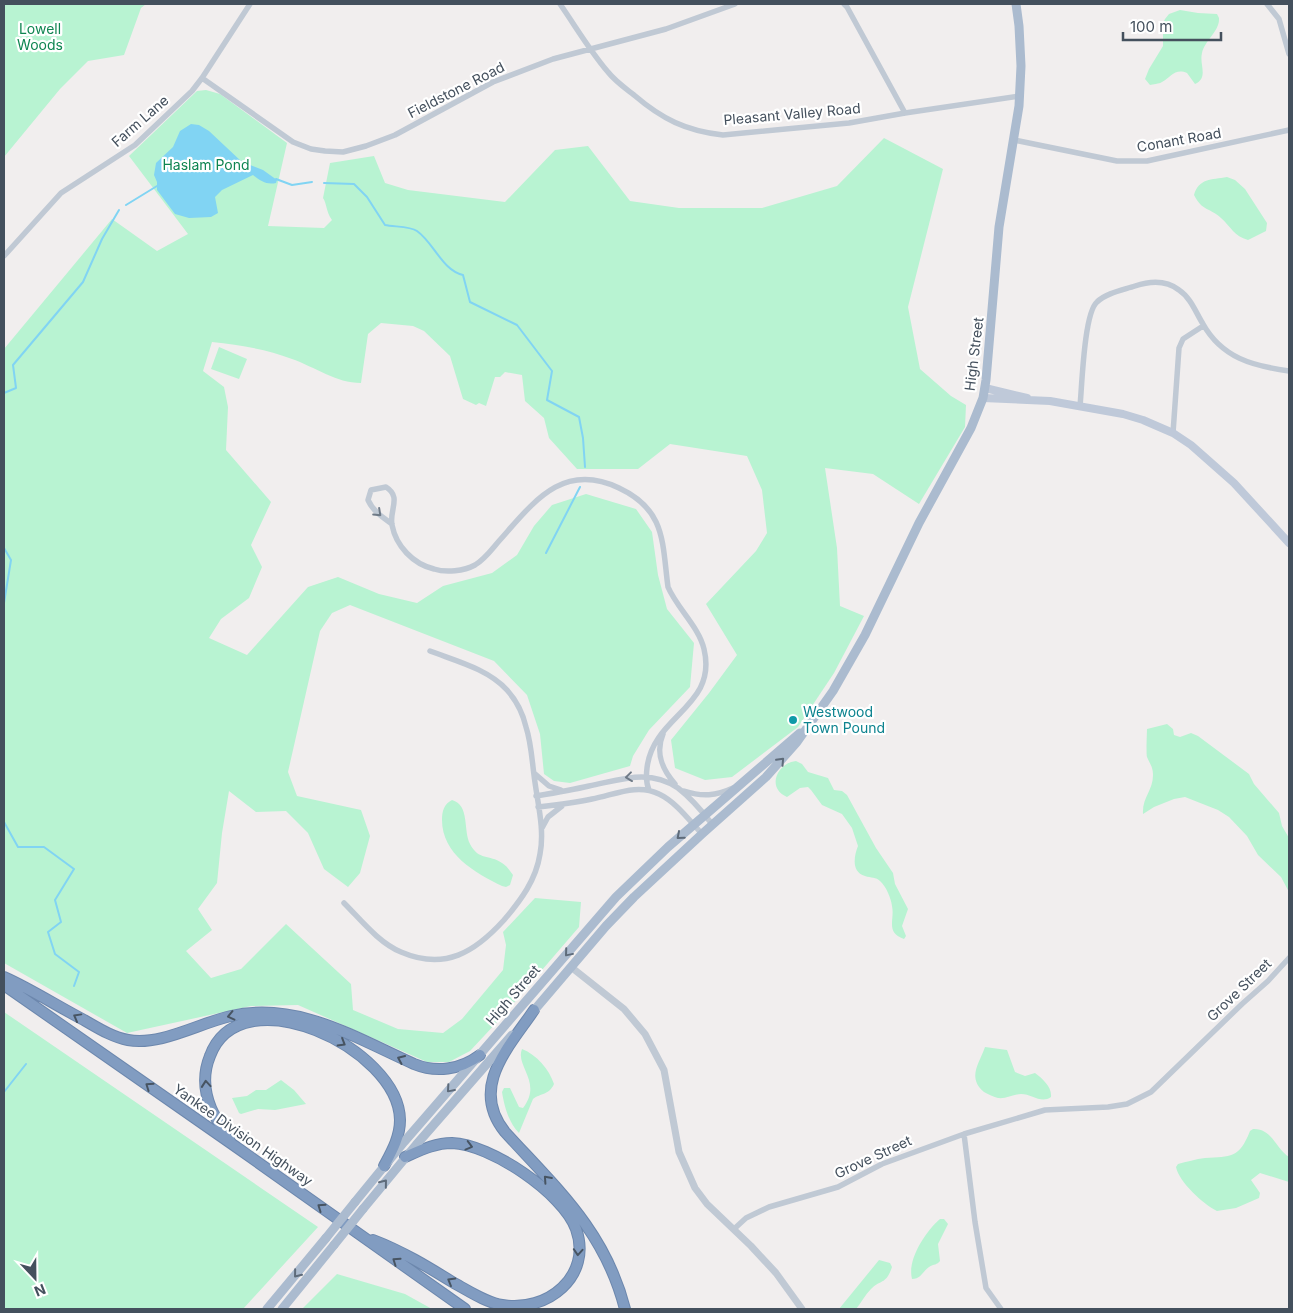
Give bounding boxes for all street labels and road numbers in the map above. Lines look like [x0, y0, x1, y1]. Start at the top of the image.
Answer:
street label: Fieldstone Road [405, 58, 507, 121]
street label: Farm Lane [108, 91, 172, 150]
street label: Pleasant Valley Road [723, 99, 861, 128]
street label: Conant Road [1135, 124, 1222, 155]
street label: High Street [961, 316, 987, 392]
street label: Grove Street [1203, 954, 1275, 1025]
street label: High Street [482, 961, 544, 1028]
street label: Yankee Division Highway [170, 1080, 316, 1189]
street label: Grove Street [832, 1131, 914, 1182]

